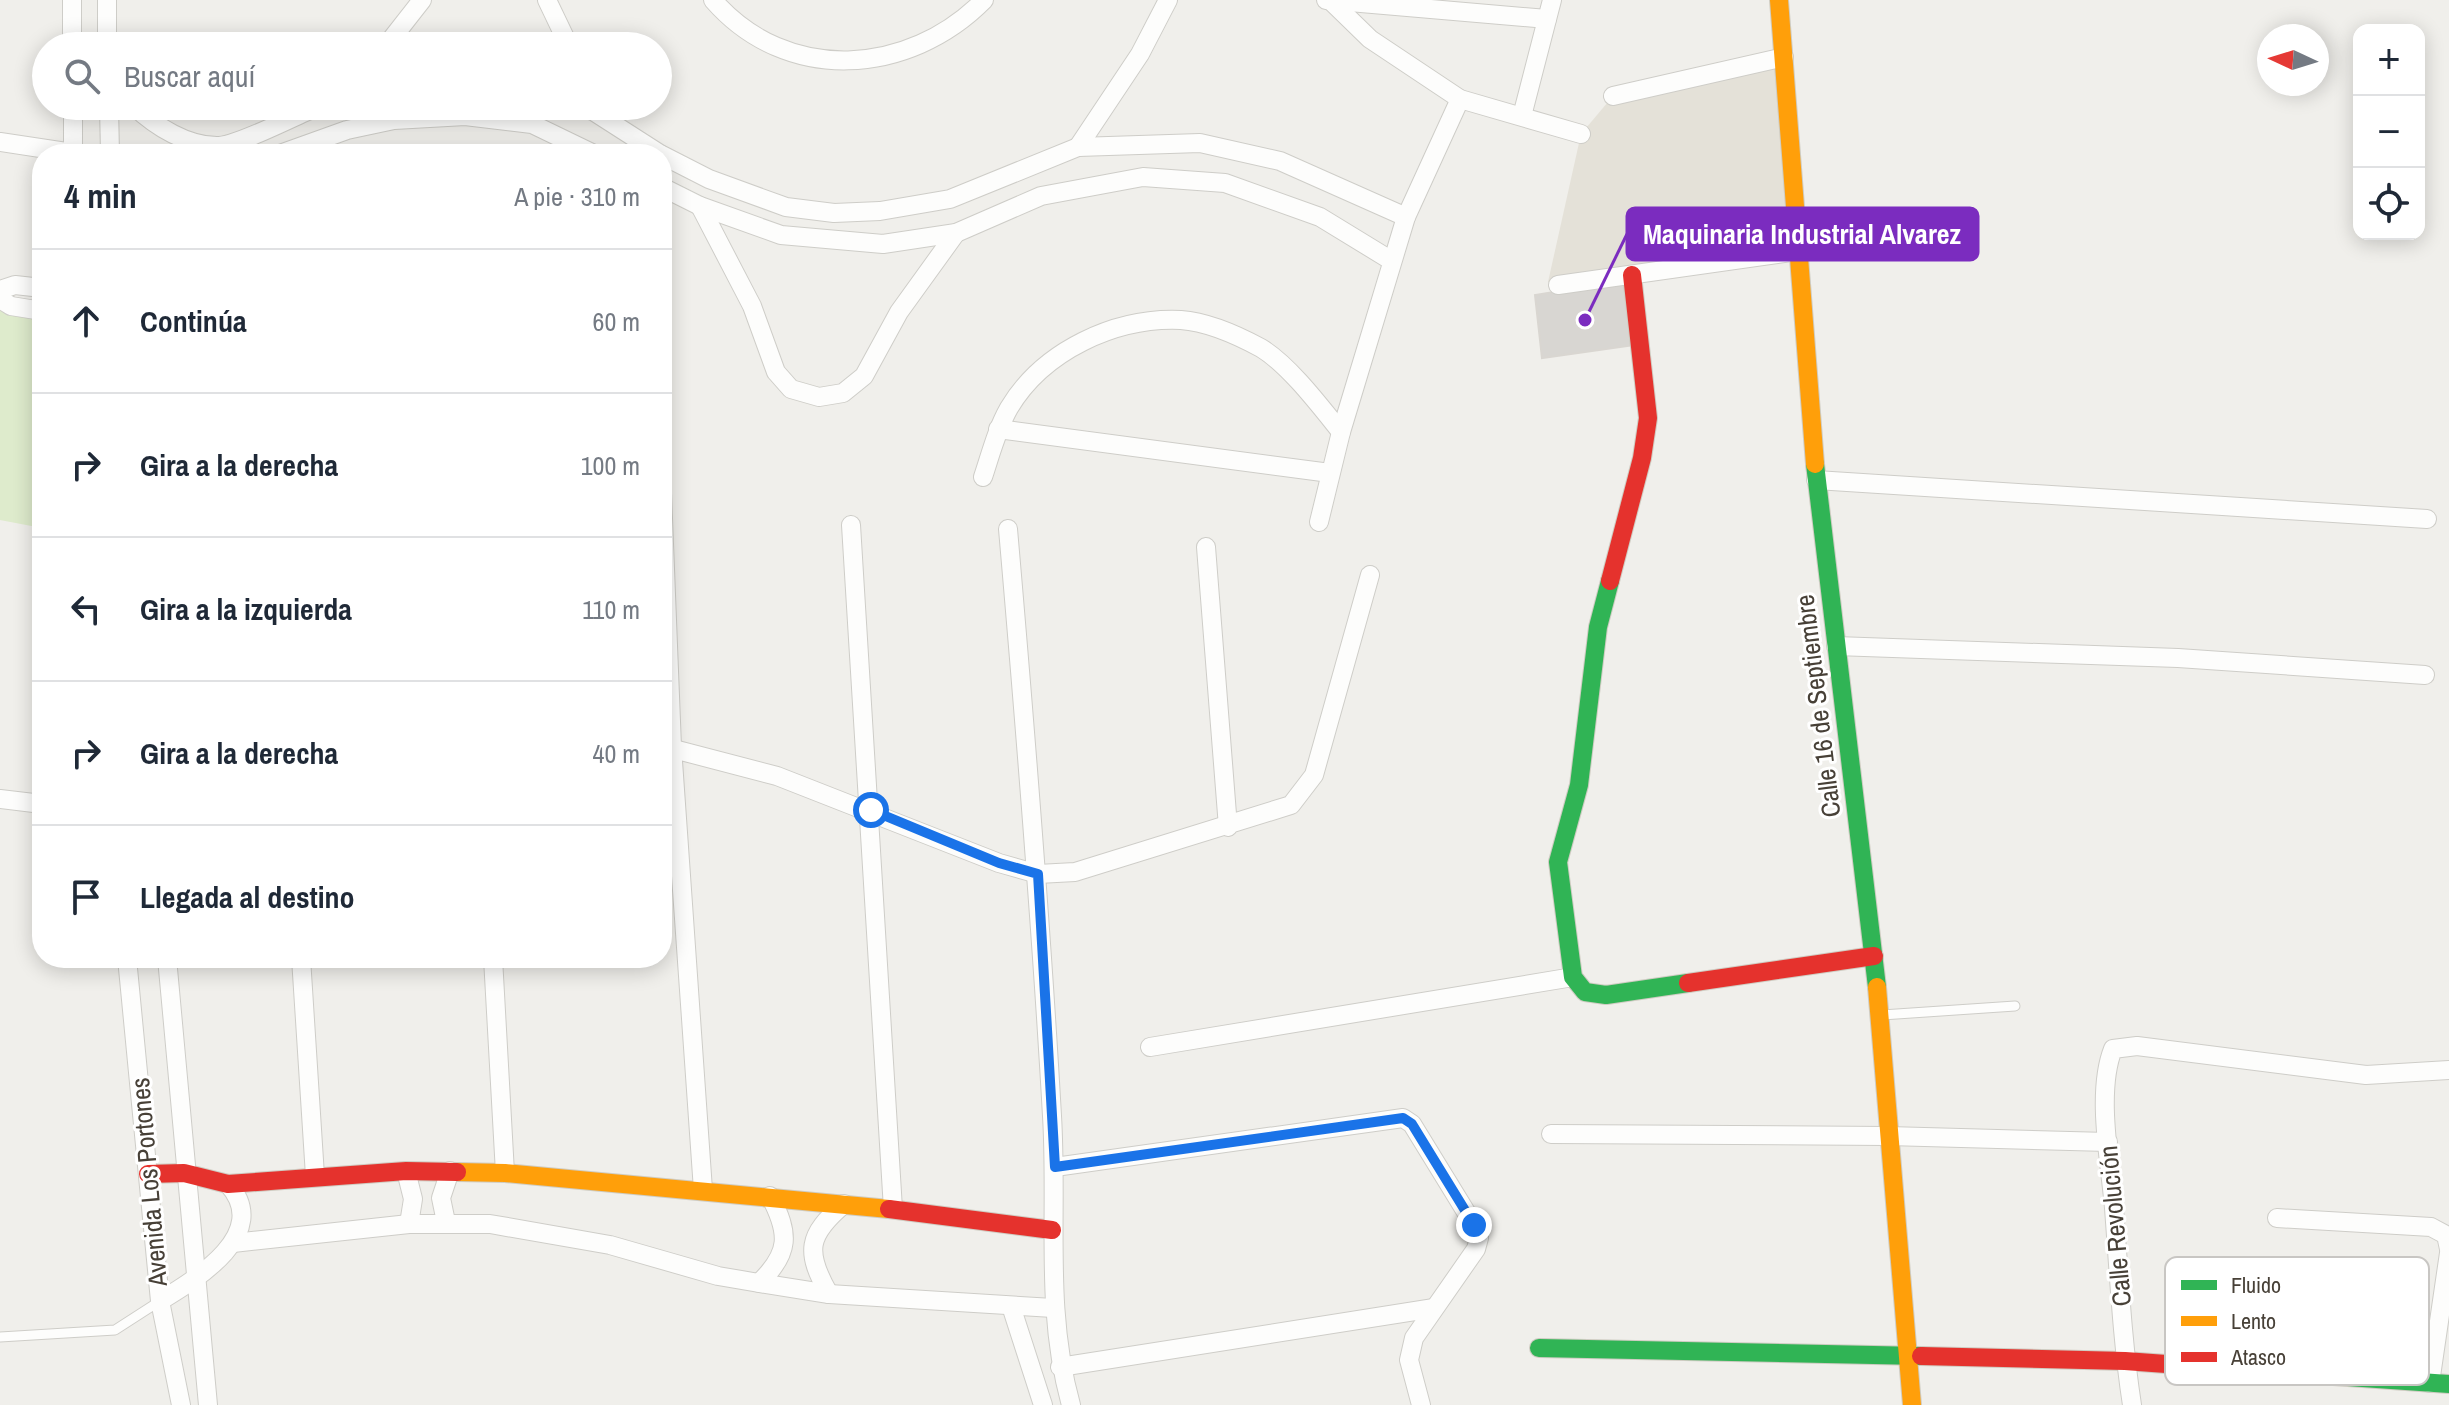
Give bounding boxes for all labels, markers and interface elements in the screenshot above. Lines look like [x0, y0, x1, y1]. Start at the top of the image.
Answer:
north arrow [2257, 24, 2329, 96]
map controls [2353, 24, 2425, 240]
button: + [2353, 24, 2425, 96]
search box [32, 32, 672, 120]
icon: search [60, 54, 104, 98]
text: Buscar aquí [124, 56, 255, 96]
button: − [2353, 96, 2425, 168]
button: locate [2353, 168, 2425, 240]
text: 4 min [64, 173, 137, 219]
text: A pie · 310 m [514, 179, 640, 214]
callout: Maquinaria Industrial Alvarez [1627, 208, 1978, 260]
text: Maquinaria Industrial Alvarez [1643, 215, 1961, 253]
icon: ahead [64, 299, 108, 343]
text: Continúa [140, 301, 247, 341]
text: 60 m [593, 304, 640, 339]
icon: right [64, 443, 108, 487]
text: Gira a la derecha [140, 445, 338, 485]
text: 100 m [581, 448, 640, 483]
icon: left [64, 587, 108, 631]
text: Gira a la izquierda [140, 589, 352, 629]
text: 110 m [582, 592, 640, 627]
street label: Calle 16 de Septiembre [1786, 593, 1849, 819]
icon: right [64, 731, 108, 775]
text: Gira a la derecha [140, 733, 338, 773]
text: 40 m [593, 736, 640, 771]
route start [853, 792, 889, 828]
icon: arrive [64, 875, 108, 919]
text: Llegada al destino [140, 877, 355, 917]
street label: Avenida Los Portones [122, 1076, 175, 1289]
street label: Calle Revolución [2090, 1144, 2139, 1308]
route end [1456, 1207, 1492, 1243]
legend [2165, 1257, 2429, 1385]
text: Fluido [2231, 1270, 2281, 1300]
text: Lento [2231, 1306, 2276, 1336]
text: Atasco [2230, 1342, 2286, 1372]

